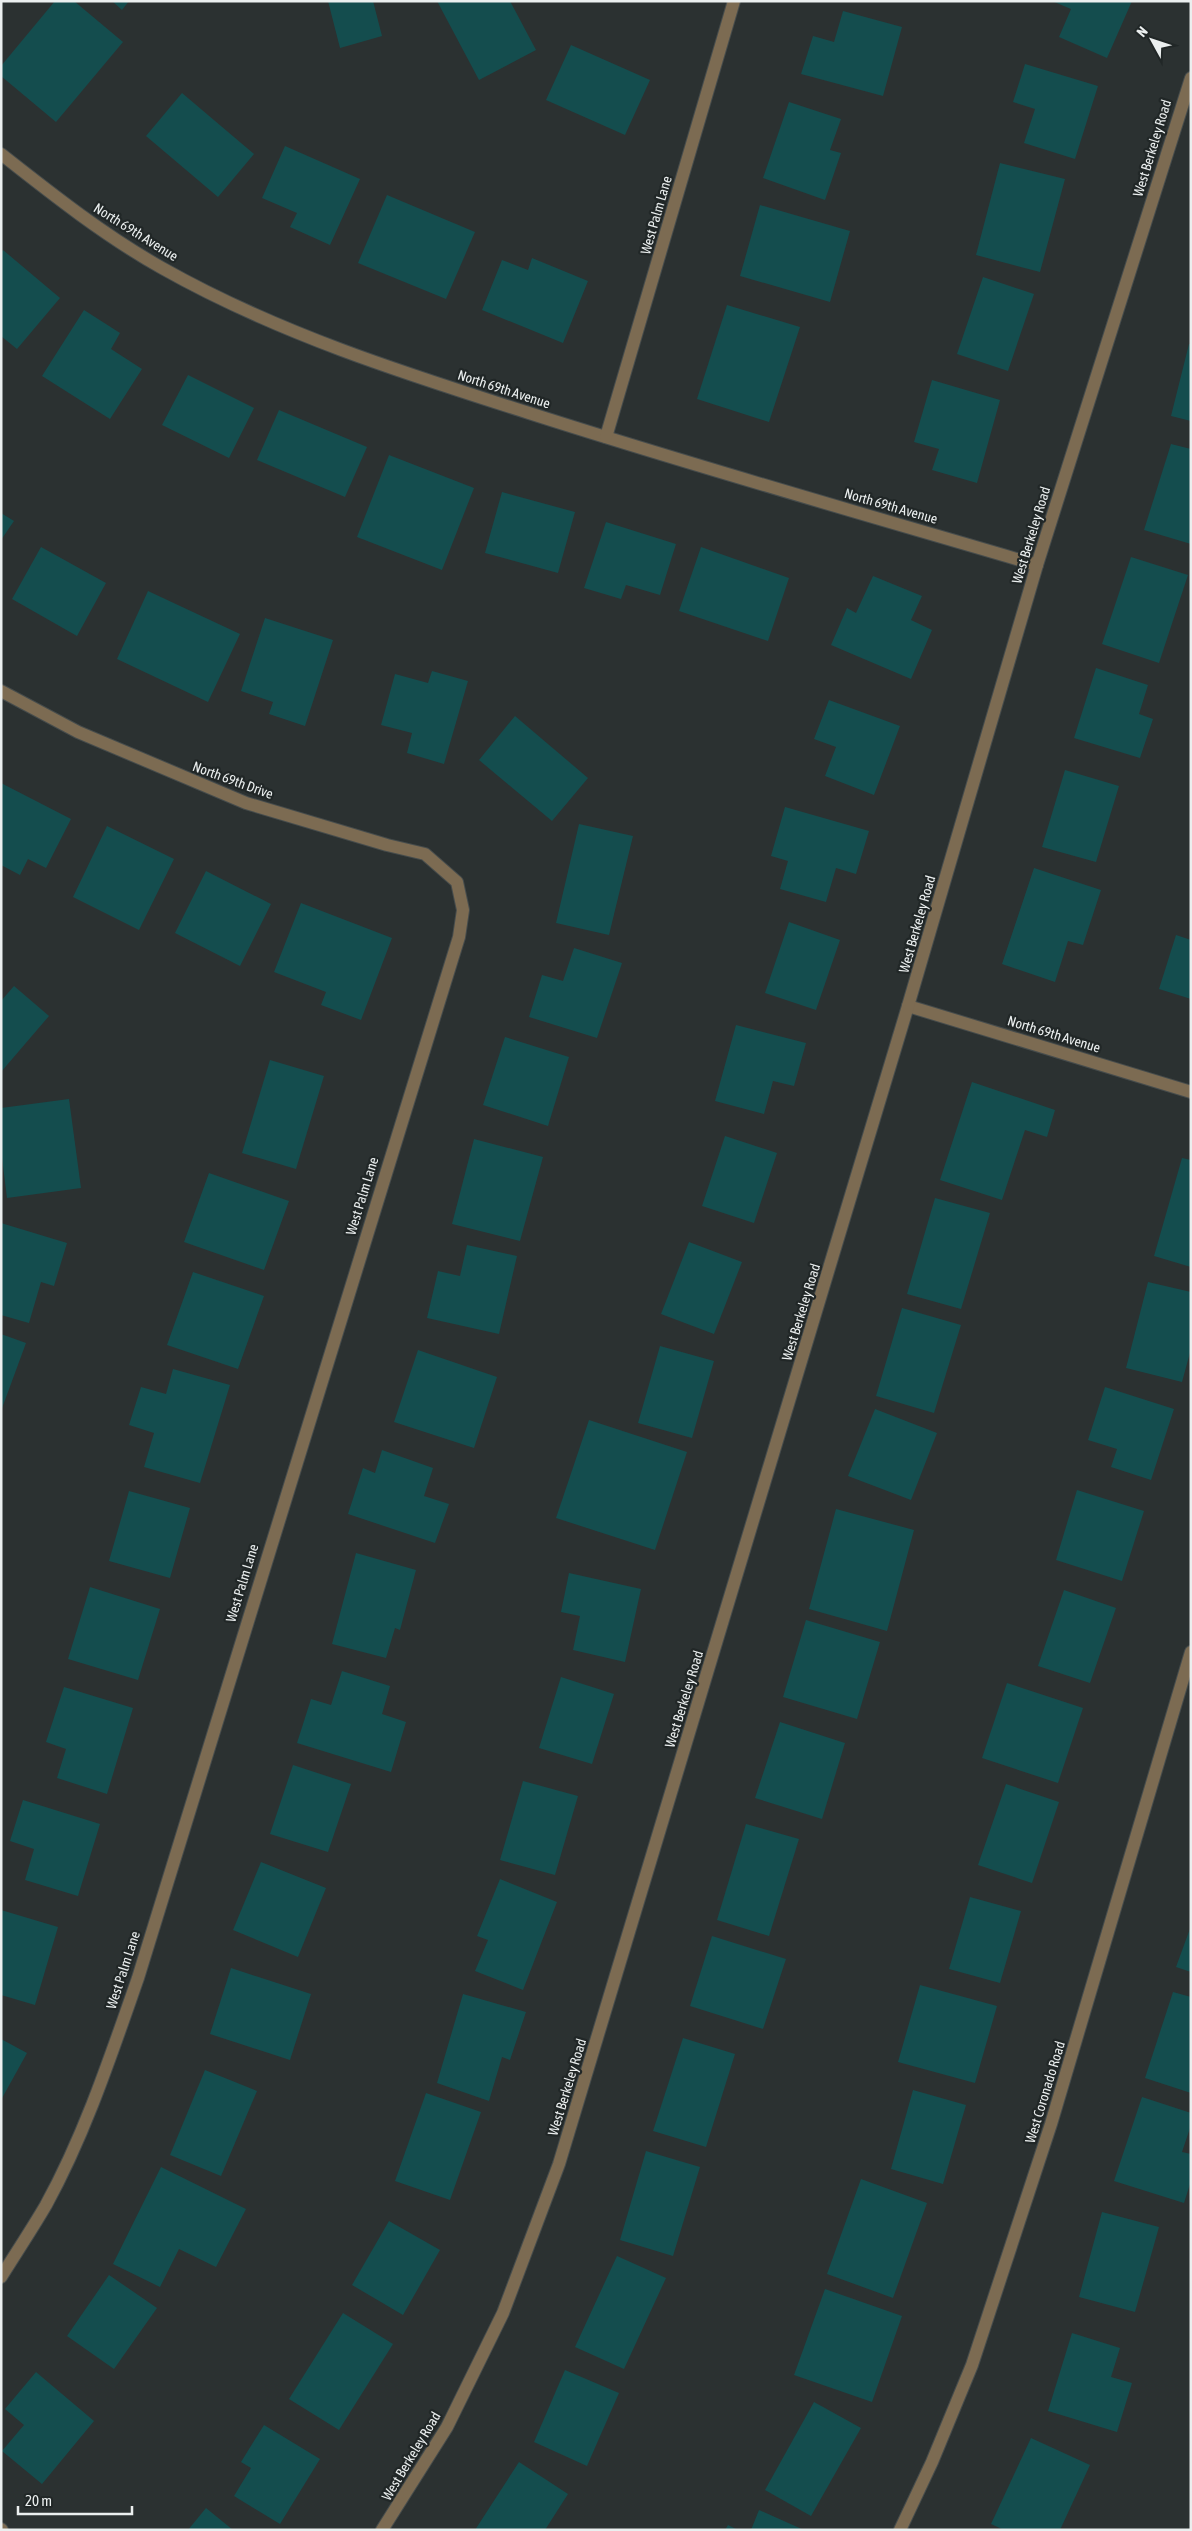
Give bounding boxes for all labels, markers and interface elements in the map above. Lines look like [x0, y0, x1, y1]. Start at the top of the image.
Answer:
north arrow [1127, 15, 1177, 65]
text: N [1133, 23, 1151, 40]
street label: West Berkeley Road [1130, 98, 1174, 198]
street label: West Palm Lane [637, 174, 675, 256]
street label: North 69th Avenue [91, 200, 181, 264]
street label: North 69th Avenue [456, 367, 552, 411]
street label: North 69th Avenue [843, 485, 939, 527]
street label: West Berkeley Road [1009, 485, 1053, 585]
street label: North 69th Drive [190, 758, 276, 802]
street label: West Berkeley Road [895, 873, 939, 975]
street label: North 69th Avenue [1006, 1012, 1102, 1056]
street label: West Palm Lane [343, 1155, 381, 1237]
street label: West Berkeley Road [779, 1262, 823, 1362]
street label: West Palm Lane [223, 1542, 261, 1624]
street label: West Berkeley Road [662, 1649, 706, 1749]
street label: West Palm Lane [103, 1929, 143, 2011]
street label: West Berkeley Road [545, 2037, 589, 2137]
street label: West Coronado Road [1022, 2039, 1068, 2145]
street label: West Berkeley Road [378, 2409, 444, 2503]
scale bar [18, 2484, 131, 2516]
text: 20 m [25, 2492, 52, 2509]

